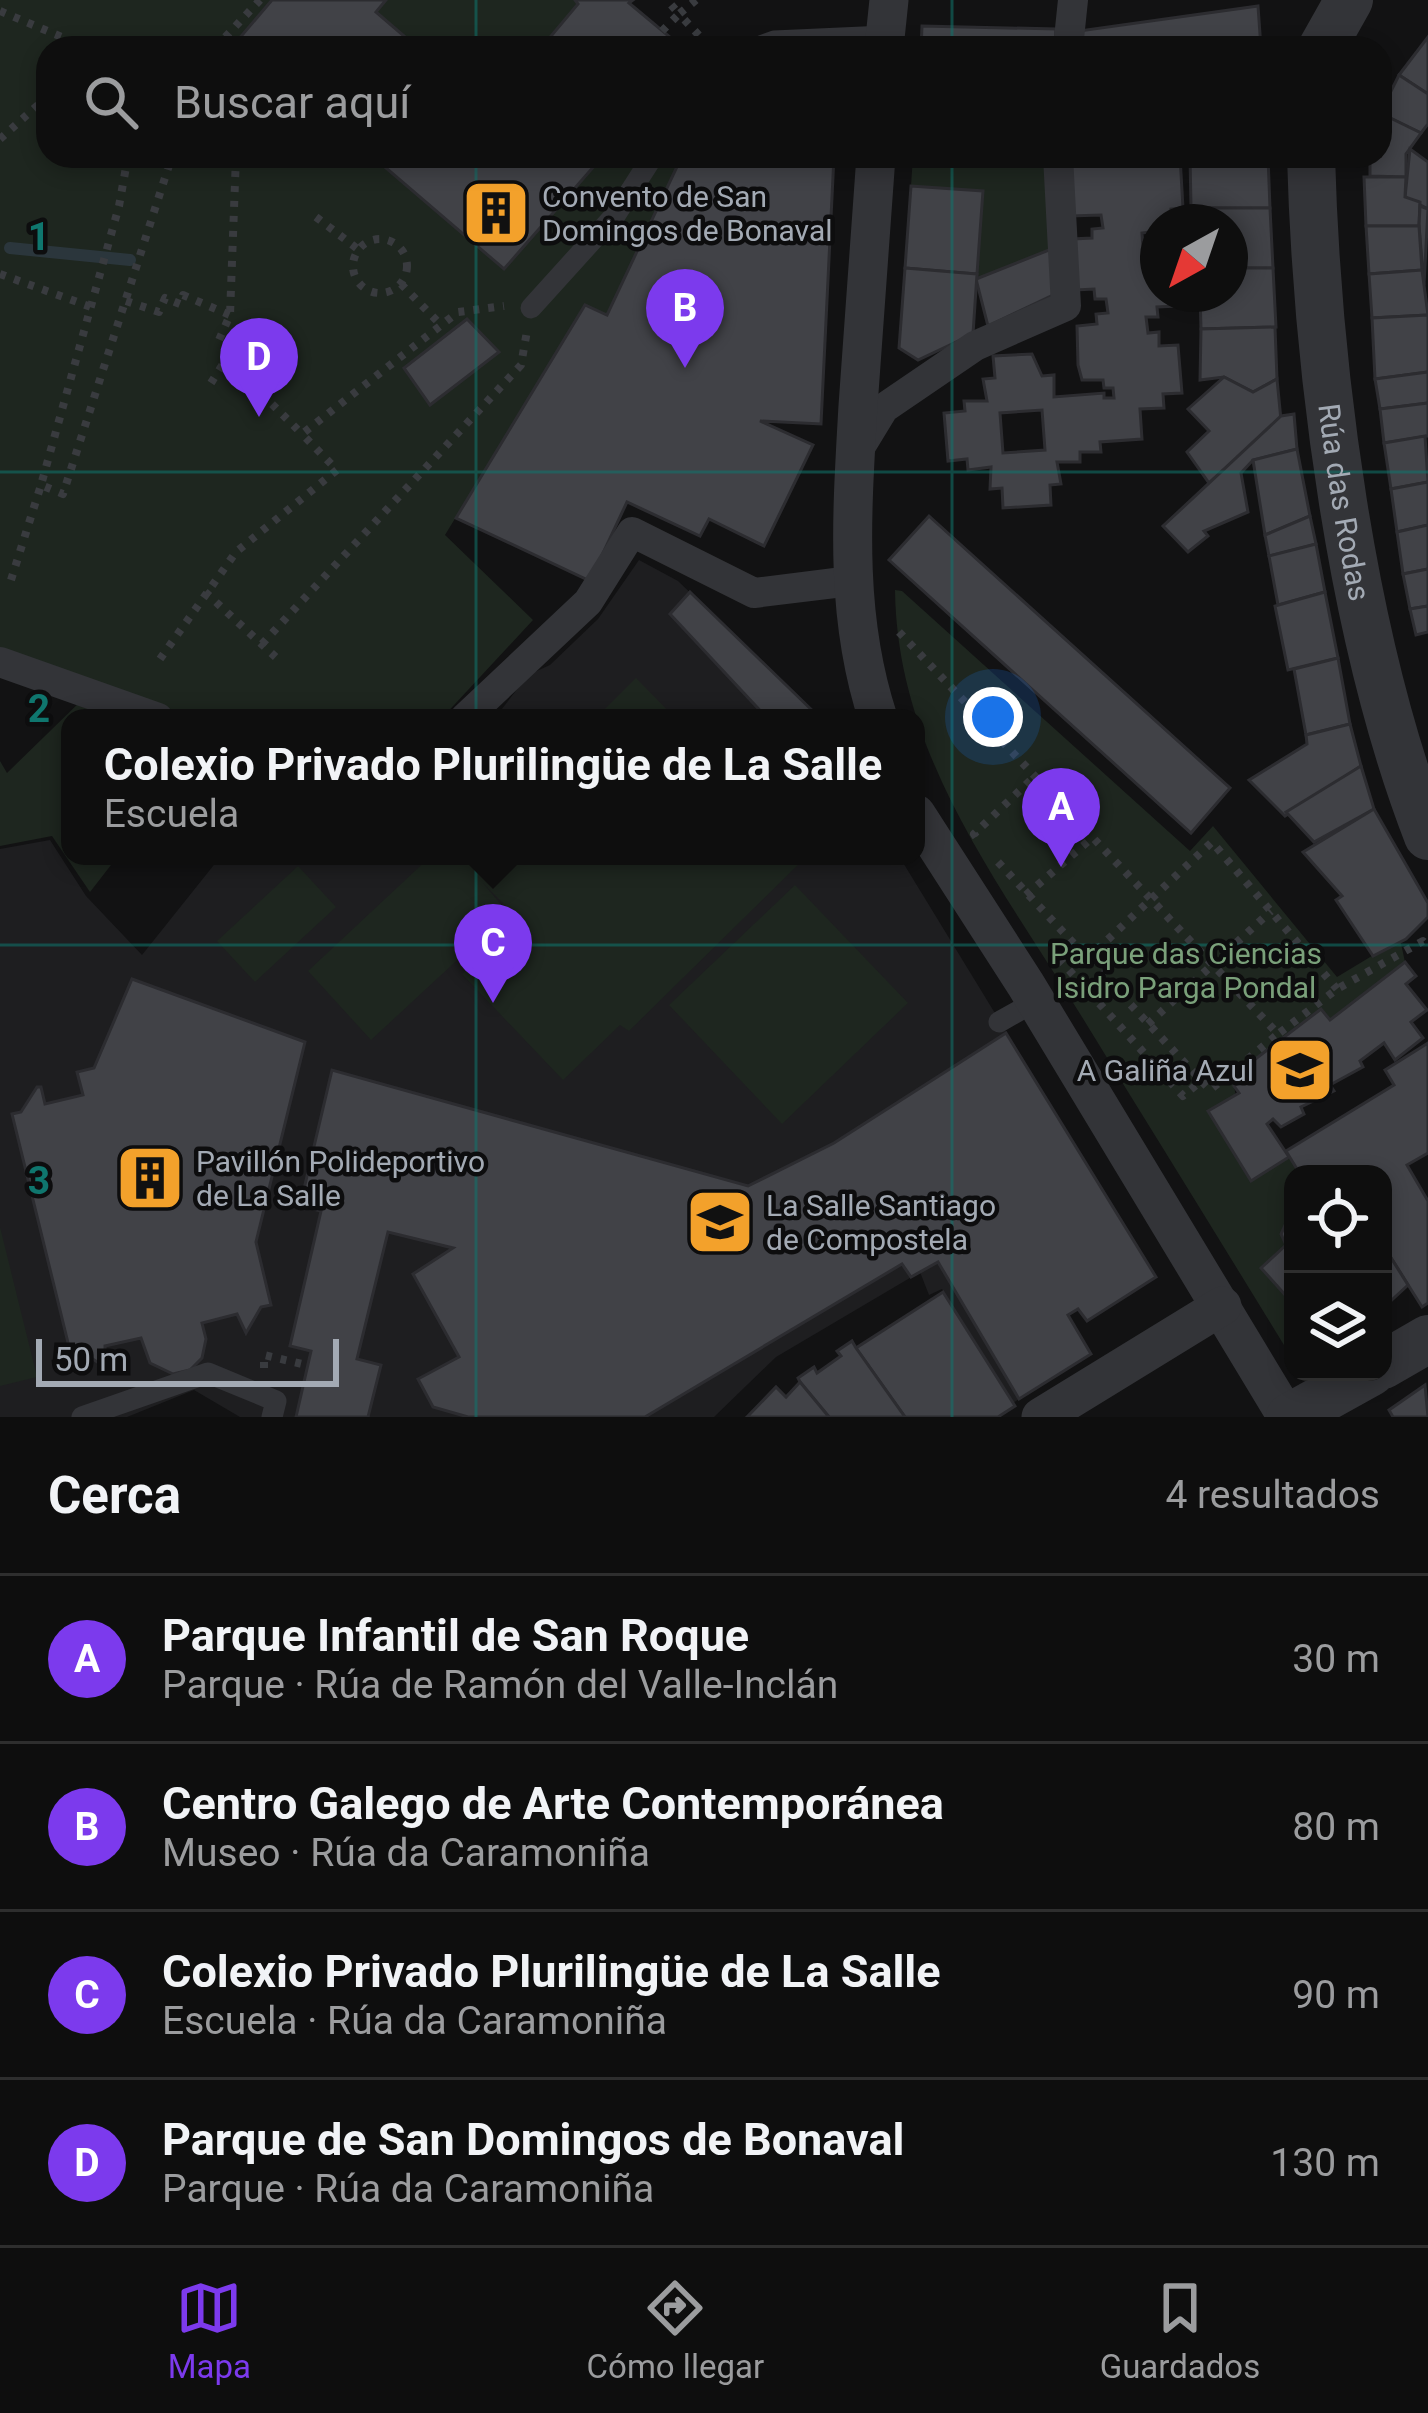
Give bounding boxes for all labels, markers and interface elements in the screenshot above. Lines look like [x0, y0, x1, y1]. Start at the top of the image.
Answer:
search box [36, 36, 1392, 168]
icon: search [78, 69, 144, 135]
text: Buscar aquí [174, 76, 411, 129]
building icon: Convento de San Domingos de Bonaval [461, 178, 531, 248]
place label: Convento de San Domingos de Bonaval [542, 179, 833, 248]
north arrow [1140, 204, 1248, 312]
text: 1 [28, 214, 50, 260]
pin: B [646, 269, 724, 368]
pin: D [220, 318, 298, 417]
street label: Rúa das Rodas [1312, 401, 1378, 604]
text: 2 [28, 686, 50, 732]
your location [963, 687, 1023, 747]
popup [61, 709, 925, 865]
text: Colexio Privado Plurilingüe de La Salle [104, 738, 882, 791]
pin: A [1022, 768, 1100, 867]
text: Escuela [104, 791, 239, 837]
pin: C [454, 904, 532, 1003]
park label: Parque das Ciencias Isidro Parga Pondal [1050, 936, 1322, 1005]
school or university icon: A Galiña Azul [1265, 1035, 1335, 1105]
place label: A Galiña Azul [1077, 1053, 1254, 1088]
building icon: Pavillón Polideportivo de La Salle [115, 1143, 185, 1213]
place label: Pavillón Polideportivo de La Salle [196, 1144, 485, 1213]
text: 3 [28, 1158, 50, 1204]
map controls [1284, 1165, 1392, 1381]
button: locate [1284, 1165, 1392, 1273]
school or university icon: La Salle Santiago de Compostela [685, 1187, 755, 1257]
place label: La Salle Santiago de Compostela [766, 1188, 996, 1257]
button: layers [1284, 1273, 1392, 1381]
scale bar [36, 1333, 339, 1386]
text: 50 m [54, 1340, 128, 1379]
text: Cerca [48, 1466, 181, 1525]
text: 4 resultados [1165, 1472, 1380, 1518]
text: Parque Infantil de San Roque [162, 1609, 749, 1662]
text: A [74, 1636, 100, 1682]
text: 30 m [1292, 1636, 1380, 1682]
text: Parque · Rúa de Ramón del Valle-Inclán [162, 1662, 838, 1708]
text: Centro Galego de Arte Contemporánea [162, 1777, 944, 1830]
text: B [75, 1804, 99, 1850]
text: 80 m [1292, 1804, 1380, 1850]
text: Museo · Rúa da Caramoniña [162, 1830, 650, 1876]
text: Colexio Privado Plurilingüe de La Salle [162, 1945, 941, 1998]
text: C [74, 1972, 100, 2018]
text: 90 m [1292, 1972, 1380, 2018]
text: Escuela · Rúa da Caramoniña [162, 1998, 667, 2044]
text: Parque de San Domingos de Bonaval [162, 2113, 905, 2166]
text: D [74, 2140, 100, 2186]
text: 130 m [1270, 2140, 1380, 2186]
text: Parque · Rúa da Caramoniña [162, 2166, 654, 2212]
tab: Mapa [168, 2275, 251, 2386]
tab: Cómo llegar [587, 2275, 764, 2386]
tab: Guardados [1100, 2275, 1260, 2386]

